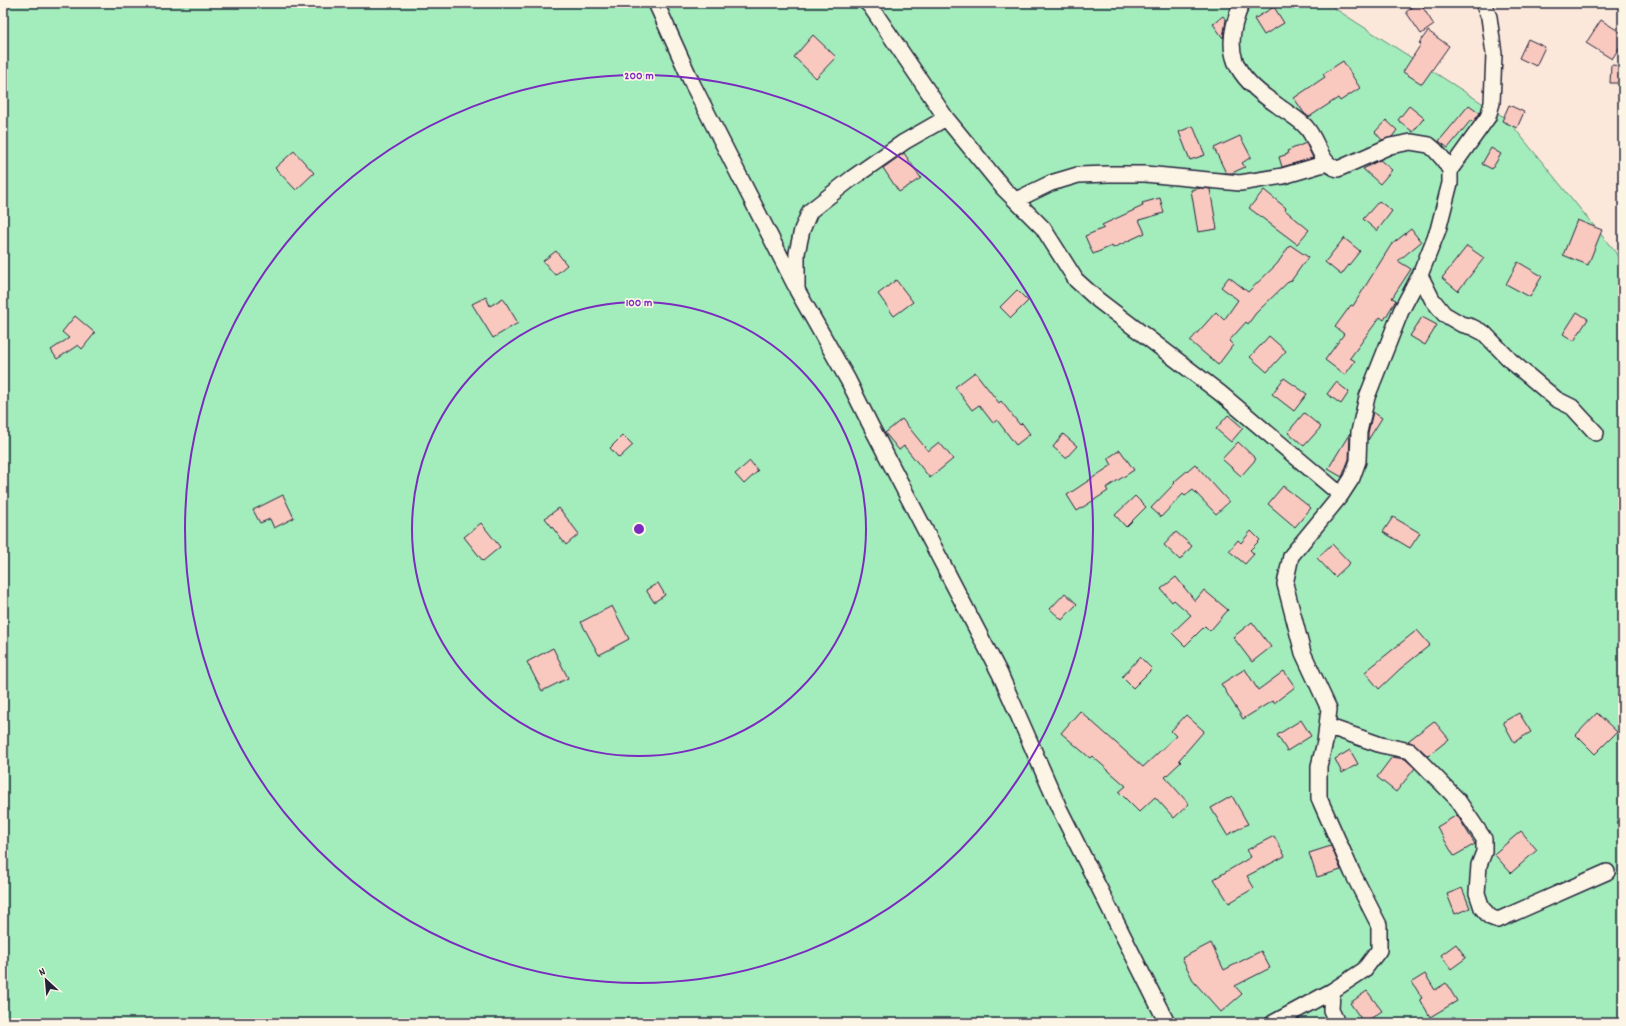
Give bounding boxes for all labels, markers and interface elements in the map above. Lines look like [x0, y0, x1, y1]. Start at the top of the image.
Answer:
text: 200 m [624, 68, 654, 85]
text: 100 m [626, 295, 652, 312]
centre of rings [632, 522, 646, 536]
north arrow [26, 960, 66, 1000]
text: N [37, 964, 49, 981]

